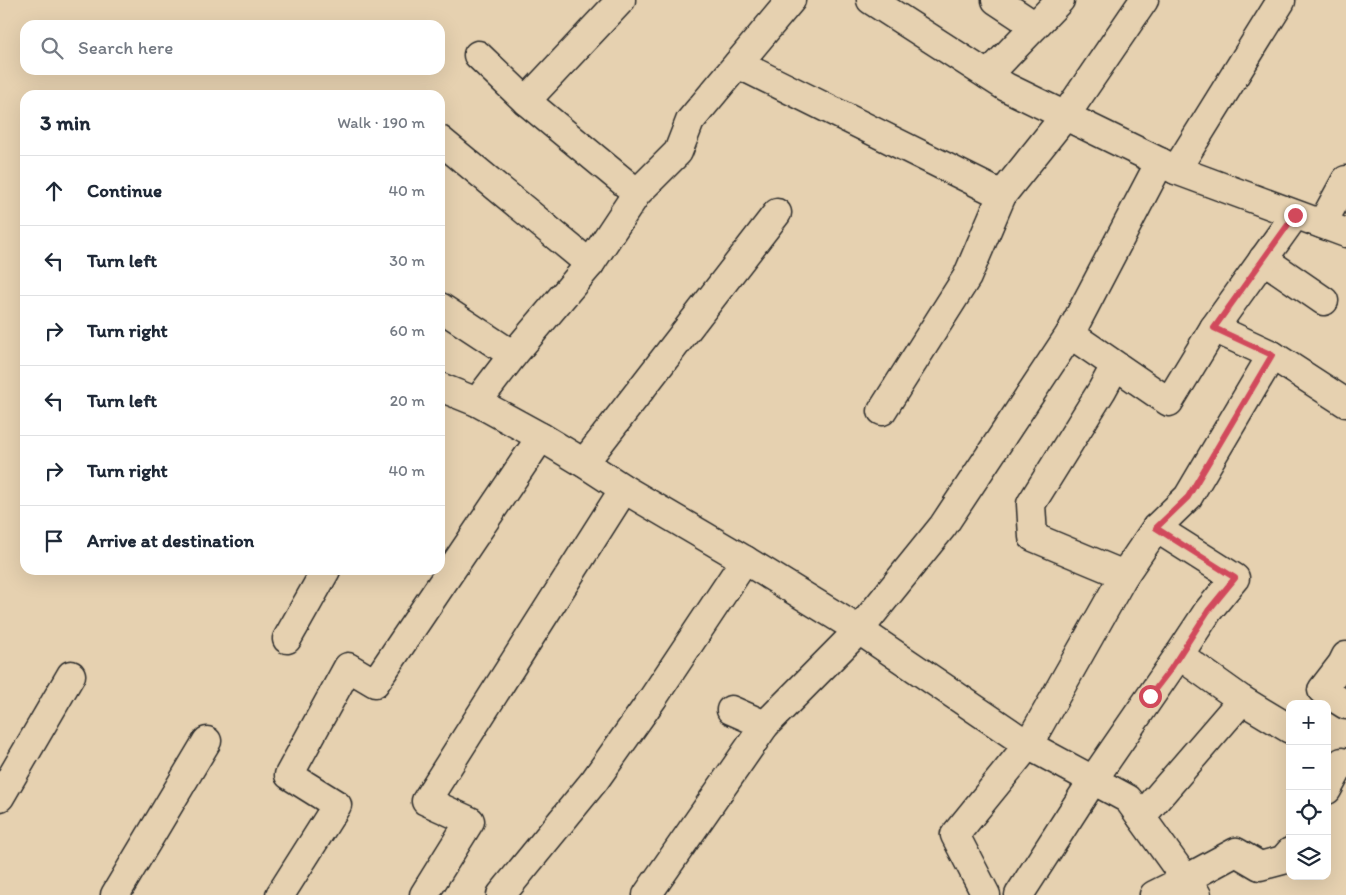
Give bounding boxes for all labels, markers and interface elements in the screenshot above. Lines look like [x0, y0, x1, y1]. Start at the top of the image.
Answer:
search box [20, 20, 445, 75]
icon: search [38, 34, 66, 62]
text: Search here [78, 36, 173, 59]
text: 3 min [40, 110, 90, 135]
text: Walk · 190 m [337, 113, 425, 132]
icon: ahead [40, 177, 68, 205]
text: Continue [87, 179, 162, 202]
text: 40 m [388, 181, 425, 200]
route end [1284, 204, 1307, 227]
icon: left [40, 247, 68, 275]
text: Turn left [87, 249, 157, 272]
text: 30 m [389, 251, 425, 270]
icon: right [40, 317, 68, 345]
text: Turn right [87, 319, 168, 342]
text: 60 m [390, 321, 425, 340]
icon: left [40, 387, 68, 415]
text: Turn left [87, 389, 157, 412]
text: 20 m [390, 391, 425, 410]
icon: right [40, 457, 68, 485]
text: Turn right [87, 459, 168, 482]
text: 40 m [388, 461, 425, 480]
icon: arrive [40, 527, 68, 555]
text: Arrive at destination [87, 529, 254, 552]
route start [1139, 685, 1162, 708]
map controls [1286, 700, 1331, 880]
button: + [1286, 700, 1331, 745]
button: − [1286, 745, 1331, 790]
button: locate [1286, 790, 1331, 835]
button: layers [1286, 835, 1331, 880]

